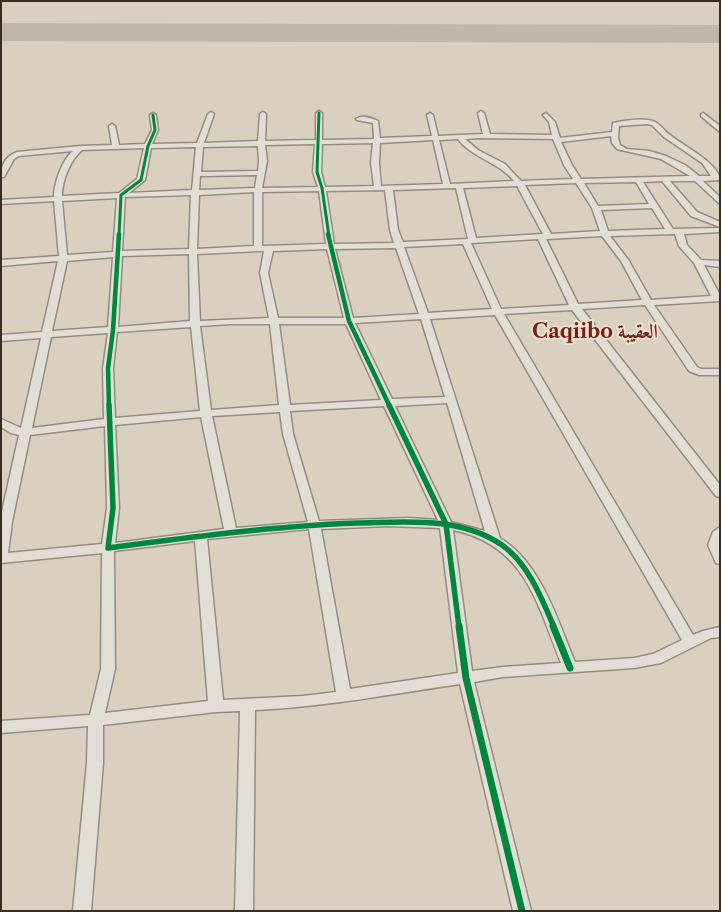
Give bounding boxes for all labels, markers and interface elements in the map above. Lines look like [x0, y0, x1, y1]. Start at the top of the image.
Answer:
district label: Caqiibo العقيبة [532, 320, 658, 344]

